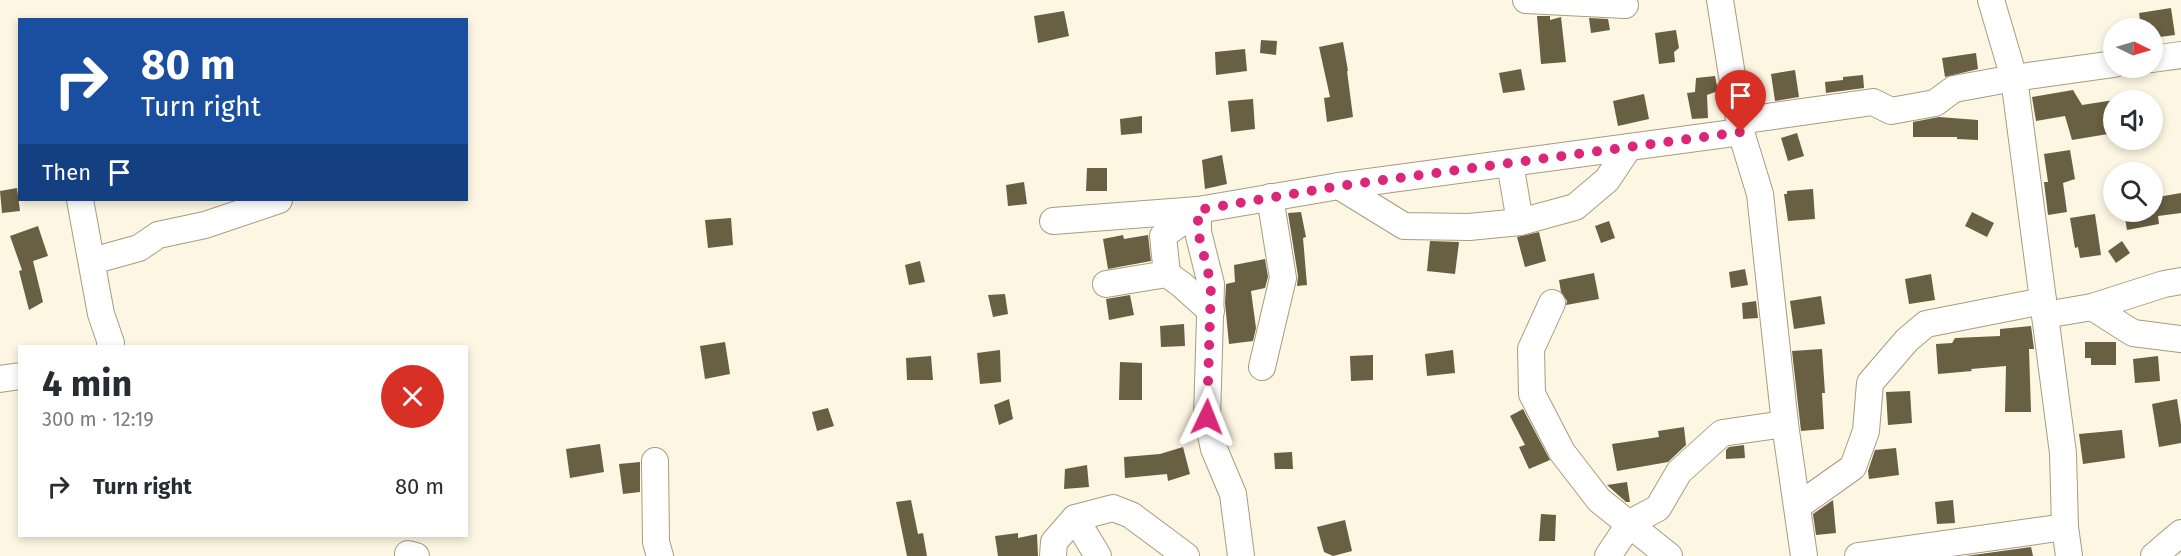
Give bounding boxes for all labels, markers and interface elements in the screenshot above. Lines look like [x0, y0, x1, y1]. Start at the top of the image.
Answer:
north arrow [2103, 18, 2163, 78]
map controls [2103, 18, 2163, 222]
text: 80 m [141, 40, 235, 90]
icon: right [42, 42, 120, 120]
pin [1715, 70, 1766, 132]
icon: arrive [1724, 79, 1757, 112]
button: sound [2103, 90, 2163, 150]
text: Turn right [141, 91, 261, 123]
icon: arrive [103, 156, 136, 189]
text: Then [42, 159, 91, 186]
button: search [2103, 162, 2163, 222]
text: 4 min [42, 362, 132, 406]
button: close [381, 365, 444, 428]
position arrow [1175, 385, 1239, 449]
text: 300 m · 12:19 [42, 407, 154, 431]
icon: right [42, 470, 75, 503]
text: Turn right [93, 473, 192, 500]
text: 80 m [395, 473, 444, 500]

